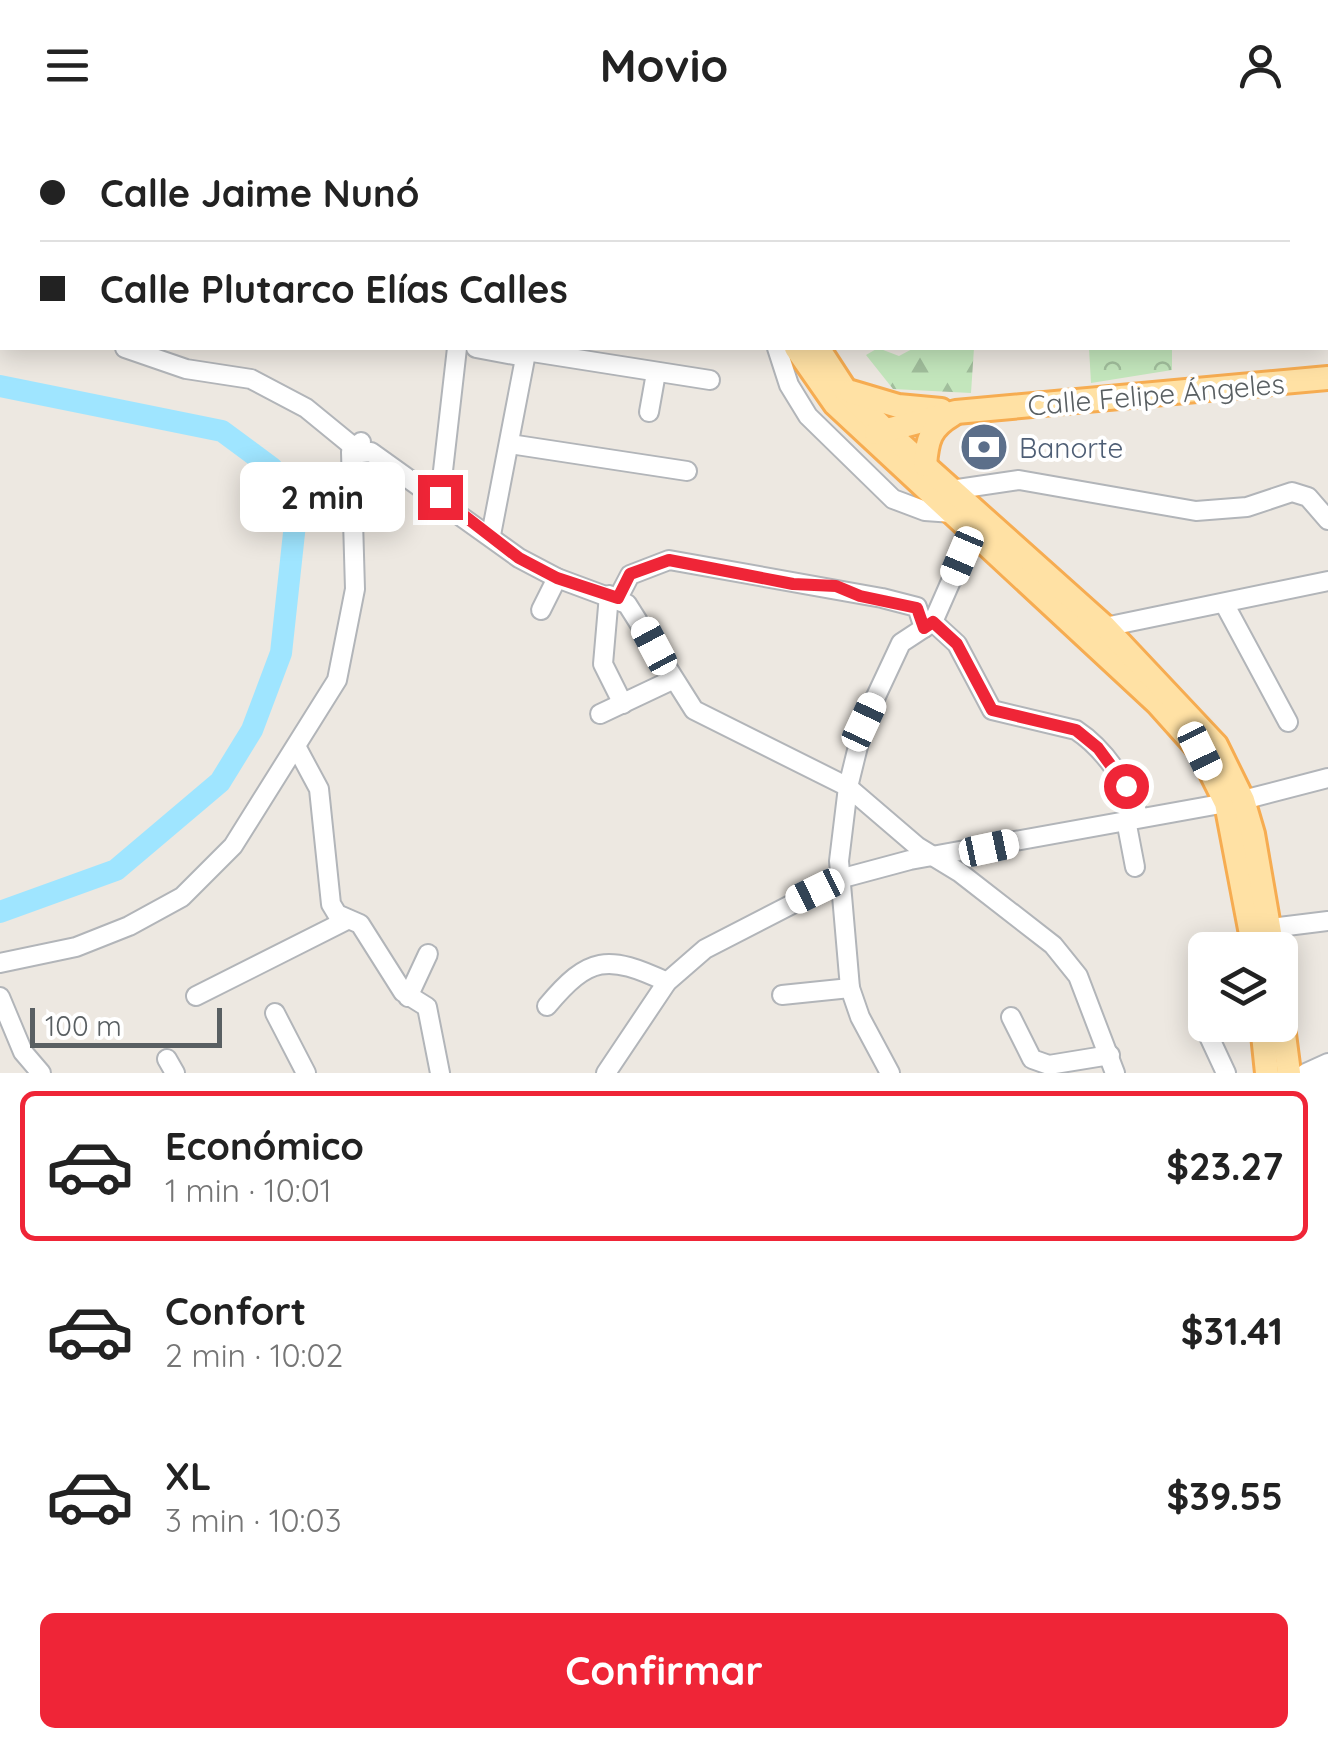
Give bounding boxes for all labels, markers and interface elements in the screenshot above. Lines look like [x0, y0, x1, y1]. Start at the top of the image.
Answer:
text: Movio [600, 37, 728, 93]
icon: menu [40, 38, 95, 93]
icon: person [1233, 38, 1288, 93]
text: Calle Jaime Nunó [100, 169, 419, 217]
text: Calle Plutarco Elías Calles [100, 265, 568, 313]
street label: Calle Felipe Ángeles [1026, 365, 1286, 423]
bank icon: Banorte [958, 421, 1010, 473]
place label: Banorte [1019, 430, 1123, 465]
callout: 2 min [240, 462, 405, 532]
route end [418, 475, 463, 520]
text: 2 min [281, 477, 364, 517]
car [936, 523, 988, 589]
car [627, 612, 681, 680]
car [838, 688, 890, 756]
car [1173, 717, 1227, 785]
route start [1104, 764, 1149, 809]
car [957, 827, 1021, 869]
car [781, 864, 849, 918]
map controls [1188, 932, 1298, 1042]
button: layers [1188, 932, 1298, 1042]
scale bar [30, 1003, 222, 1048]
text: 100 m [45, 1008, 122, 1043]
icon: car [45, 1121, 135, 1211]
text: Económico [165, 1122, 364, 1170]
text: $23.27 [1166, 1142, 1283, 1190]
text: 1 min · 10:01 [165, 1170, 332, 1210]
icon: car [45, 1286, 135, 1376]
text: Confort [165, 1287, 306, 1335]
text: $31.41 [1181, 1307, 1283, 1355]
text: 2 min · 10:02 [165, 1335, 343, 1375]
icon: car [45, 1451, 135, 1541]
text: XL [165, 1452, 211, 1500]
text: $39.55 [1167, 1472, 1283, 1520]
text: 3 min · 10:03 [165, 1500, 341, 1540]
button: Confirmar [40, 1613, 1288, 1728]

